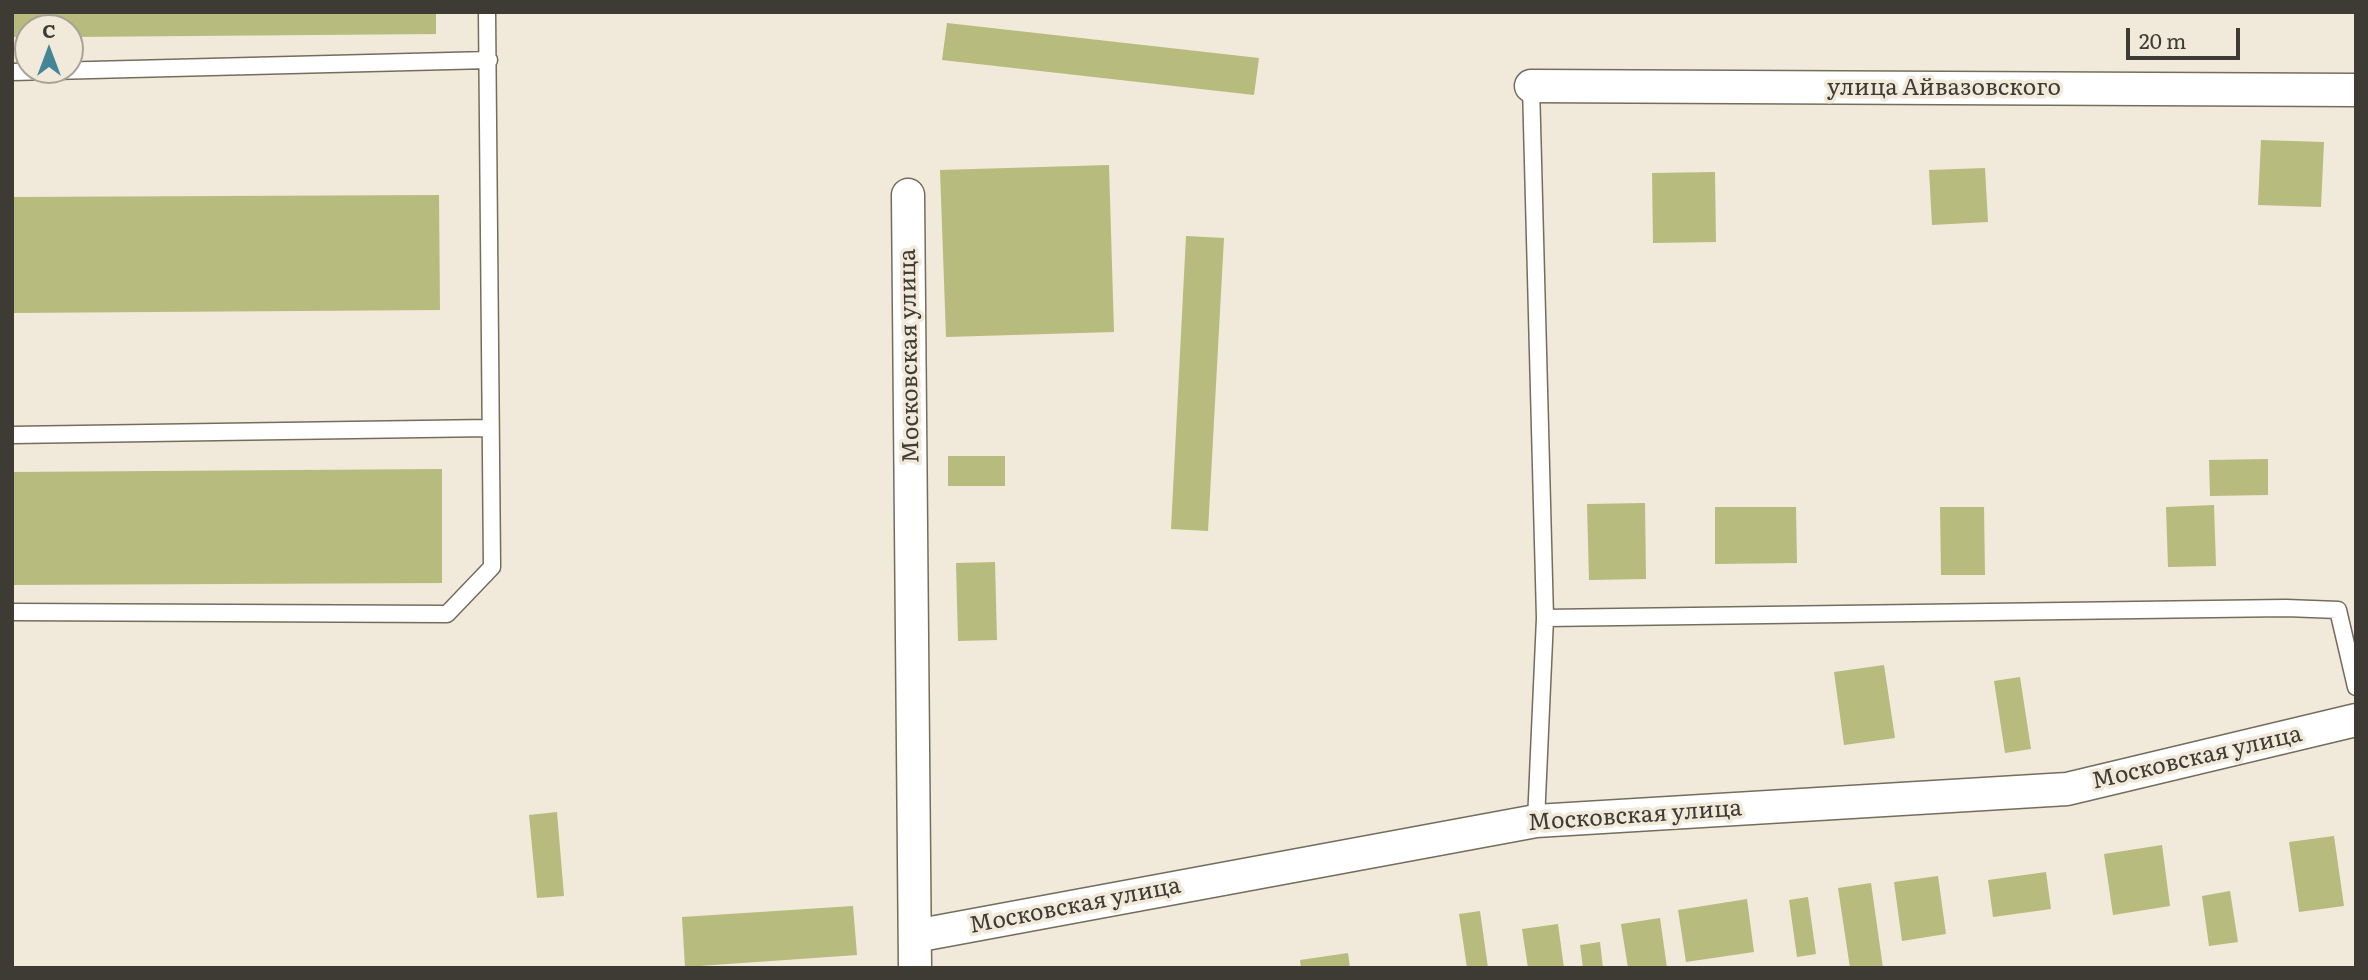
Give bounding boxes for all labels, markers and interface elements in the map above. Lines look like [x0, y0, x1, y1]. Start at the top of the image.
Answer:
north arrow [14, 14, 84, 84]
scale bar [2130, 14, 2244, 58]
text: С [42, 16, 56, 44]
text: 20 m [2139, 24, 2186, 55]
street label: улица Айвазовского [1827, 74, 2061, 102]
street label: Московская улица [894, 249, 926, 463]
street label: Московская улица [2089, 720, 2305, 796]
street label: Московская улица [1527, 795, 1743, 837]
street label: Московская улица [967, 872, 1183, 940]

